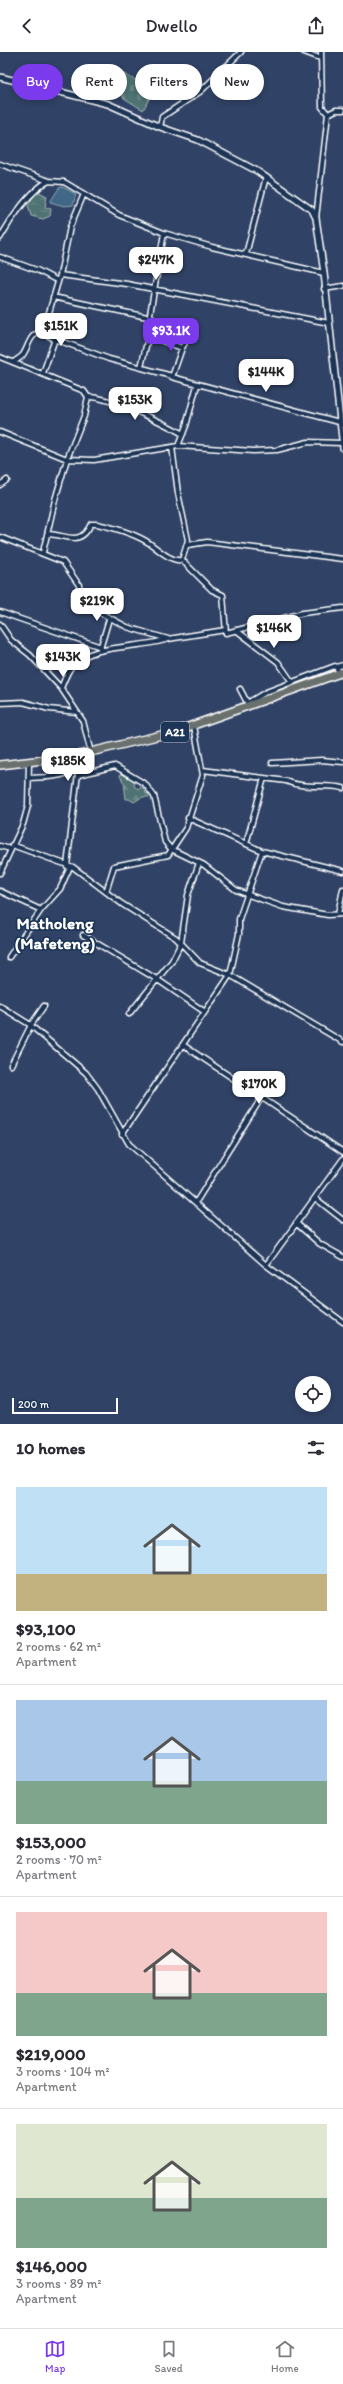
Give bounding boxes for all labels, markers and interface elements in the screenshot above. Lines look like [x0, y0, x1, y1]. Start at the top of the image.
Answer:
icon: back [16, 15, 38, 37]
text: Dwello [145, 15, 198, 37]
icon: share [305, 15, 327, 37]
chip: Buy [12, 64, 63, 100]
chip: Rent [71, 64, 127, 100]
chip: Filters [135, 64, 202, 100]
chip: New [210, 64, 264, 100]
pin: $247K [128, 247, 184, 281]
text: $247K [138, 252, 174, 267]
pin: $151K [33, 313, 89, 347]
text: $151K [44, 318, 78, 333]
pin: $93.1K [138, 318, 204, 352]
text: $93.1K [152, 323, 190, 338]
pin: $144K [238, 359, 294, 393]
text: $144K [248, 364, 284, 379]
pin: $153K [107, 387, 163, 421]
text: $153K [118, 392, 152, 407]
pin: $219K [69, 588, 125, 622]
text: $219K [80, 593, 114, 608]
pin: $146K [246, 615, 302, 649]
text: $146K [256, 620, 292, 635]
pin: $143K [35, 644, 91, 678]
text: $143K [45, 649, 81, 664]
road number: A21 [161, 722, 189, 742]
pin: $185K [40, 748, 96, 782]
text: $185K [51, 753, 85, 768]
district label: Matholeng (Mafeteng) [15, 913, 95, 954]
pin: $170K [231, 1071, 287, 1105]
text: $170K [241, 1076, 277, 1091]
map controls [295, 1376, 331, 1412]
button: locate [295, 1376, 331, 1412]
scale bar [12, 1396, 118, 1415]
text: 200 m [18, 1398, 49, 1411]
icon: filters [305, 1437, 327, 1459]
text: 10 homes [16, 1438, 85, 1458]
icon: home [136, 1513, 208, 1585]
text: $93,100 [16, 1619, 76, 1639]
text: 2 rooms · 62 m² [16, 1639, 101, 1654]
text: Apartment [16, 1654, 77, 1669]
icon: home [136, 1726, 208, 1798]
text: $153,000 [16, 1832, 86, 1852]
text: 2 rooms · 70 m² [16, 1852, 102, 1867]
text: Apartment [16, 1867, 77, 1882]
icon: home [136, 1938, 208, 2010]
text: $219,000 [16, 2044, 86, 2064]
text: 3 rooms · 104 m² [16, 2064, 109, 2079]
text: Apartment [16, 2079, 77, 2094]
icon: home [136, 2150, 208, 2222]
text: $146,000 [16, 2256, 87, 2276]
text: 3 rooms · 89 m² [16, 2276, 102, 2291]
text: Apartment [16, 2291, 77, 2306]
tab: Map [44, 2338, 66, 2375]
tab: Saved [155, 2338, 183, 2375]
tab: Home [271, 2338, 299, 2375]

